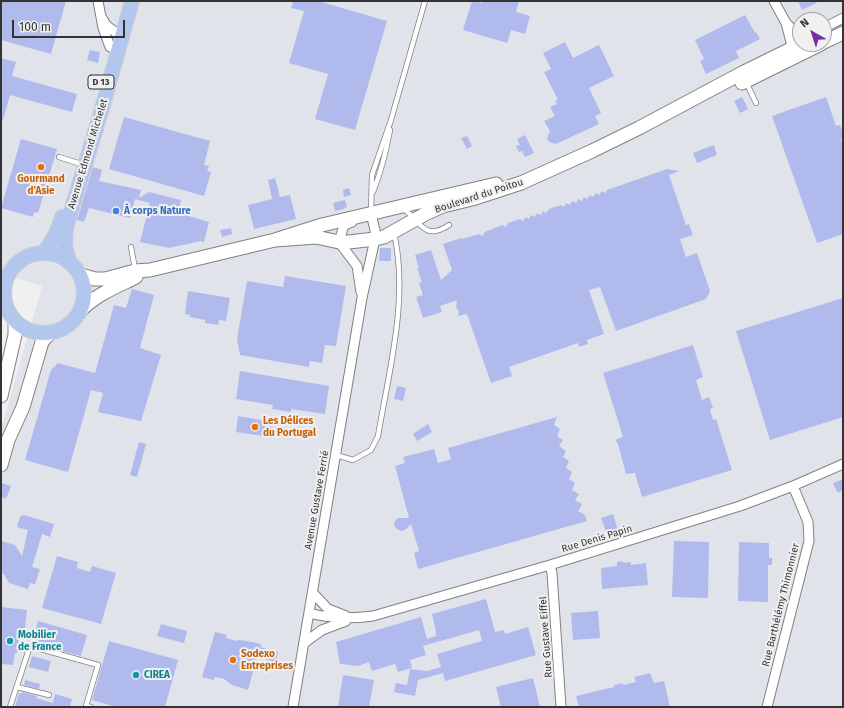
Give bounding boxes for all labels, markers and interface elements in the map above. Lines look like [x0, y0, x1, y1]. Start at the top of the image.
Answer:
scale bar [14, 12, 127, 38]
north arrow [792, 12, 832, 52]
text: N [798, 16, 812, 30]
text: 100 m [19, 20, 51, 34]
road number: D 13 [88, 75, 114, 89]
street label: Avenue Edmond Michelet [66, 97, 110, 211]
marker: Gourmand d'Asie [36, 162, 46, 172]
place label: Gourmand d'Asie [17, 173, 65, 196]
street label: Boulevard du Poitou [433, 176, 525, 216]
place label: À corps Nature [124, 205, 191, 217]
marker: À corps Nature [111, 206, 121, 216]
place label: Les Délices du Portugal [263, 415, 316, 438]
marker: Les Délices du Portugal [250, 422, 260, 432]
street label: Avenue Gustave Ferrié [302, 449, 332, 551]
street label: Rue Denis Papin [560, 523, 634, 555]
street label: Rue Barthélémy Thimonnier [760, 542, 802, 668]
street label: Rue Gustave Eiffel [537, 596, 555, 678]
place label: Mobilier de France [18, 629, 61, 652]
marker: Mobilier de France [5, 636, 15, 646]
place label: Sodexo Entreprises [241, 648, 293, 672]
marker: Sodexo Entreprises [228, 655, 238, 665]
place label: CIREA [144, 669, 170, 681]
marker: CIREA [131, 670, 141, 680]

